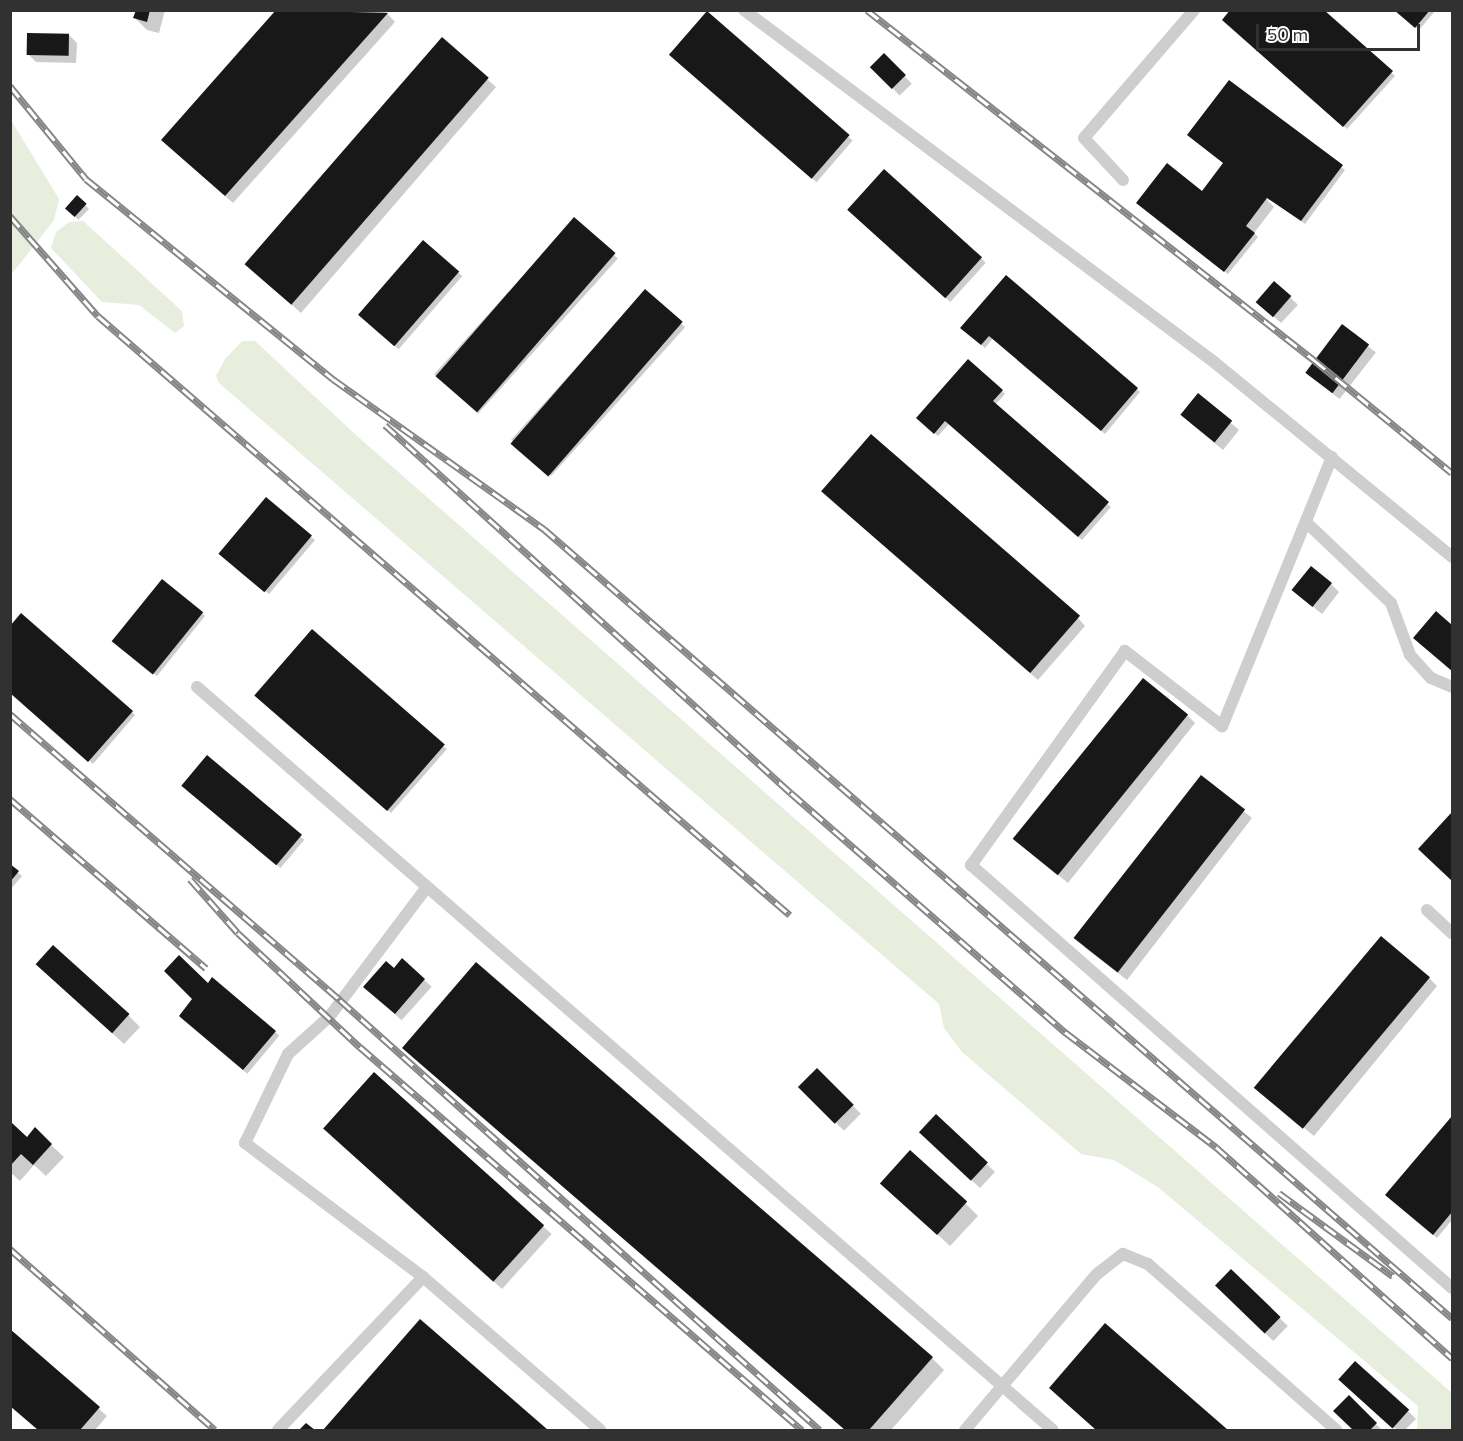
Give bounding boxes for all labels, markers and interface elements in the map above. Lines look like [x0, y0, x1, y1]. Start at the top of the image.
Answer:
scale bar [1259, 12, 1422, 50]
text: 50 m [1267, 23, 1308, 45]

